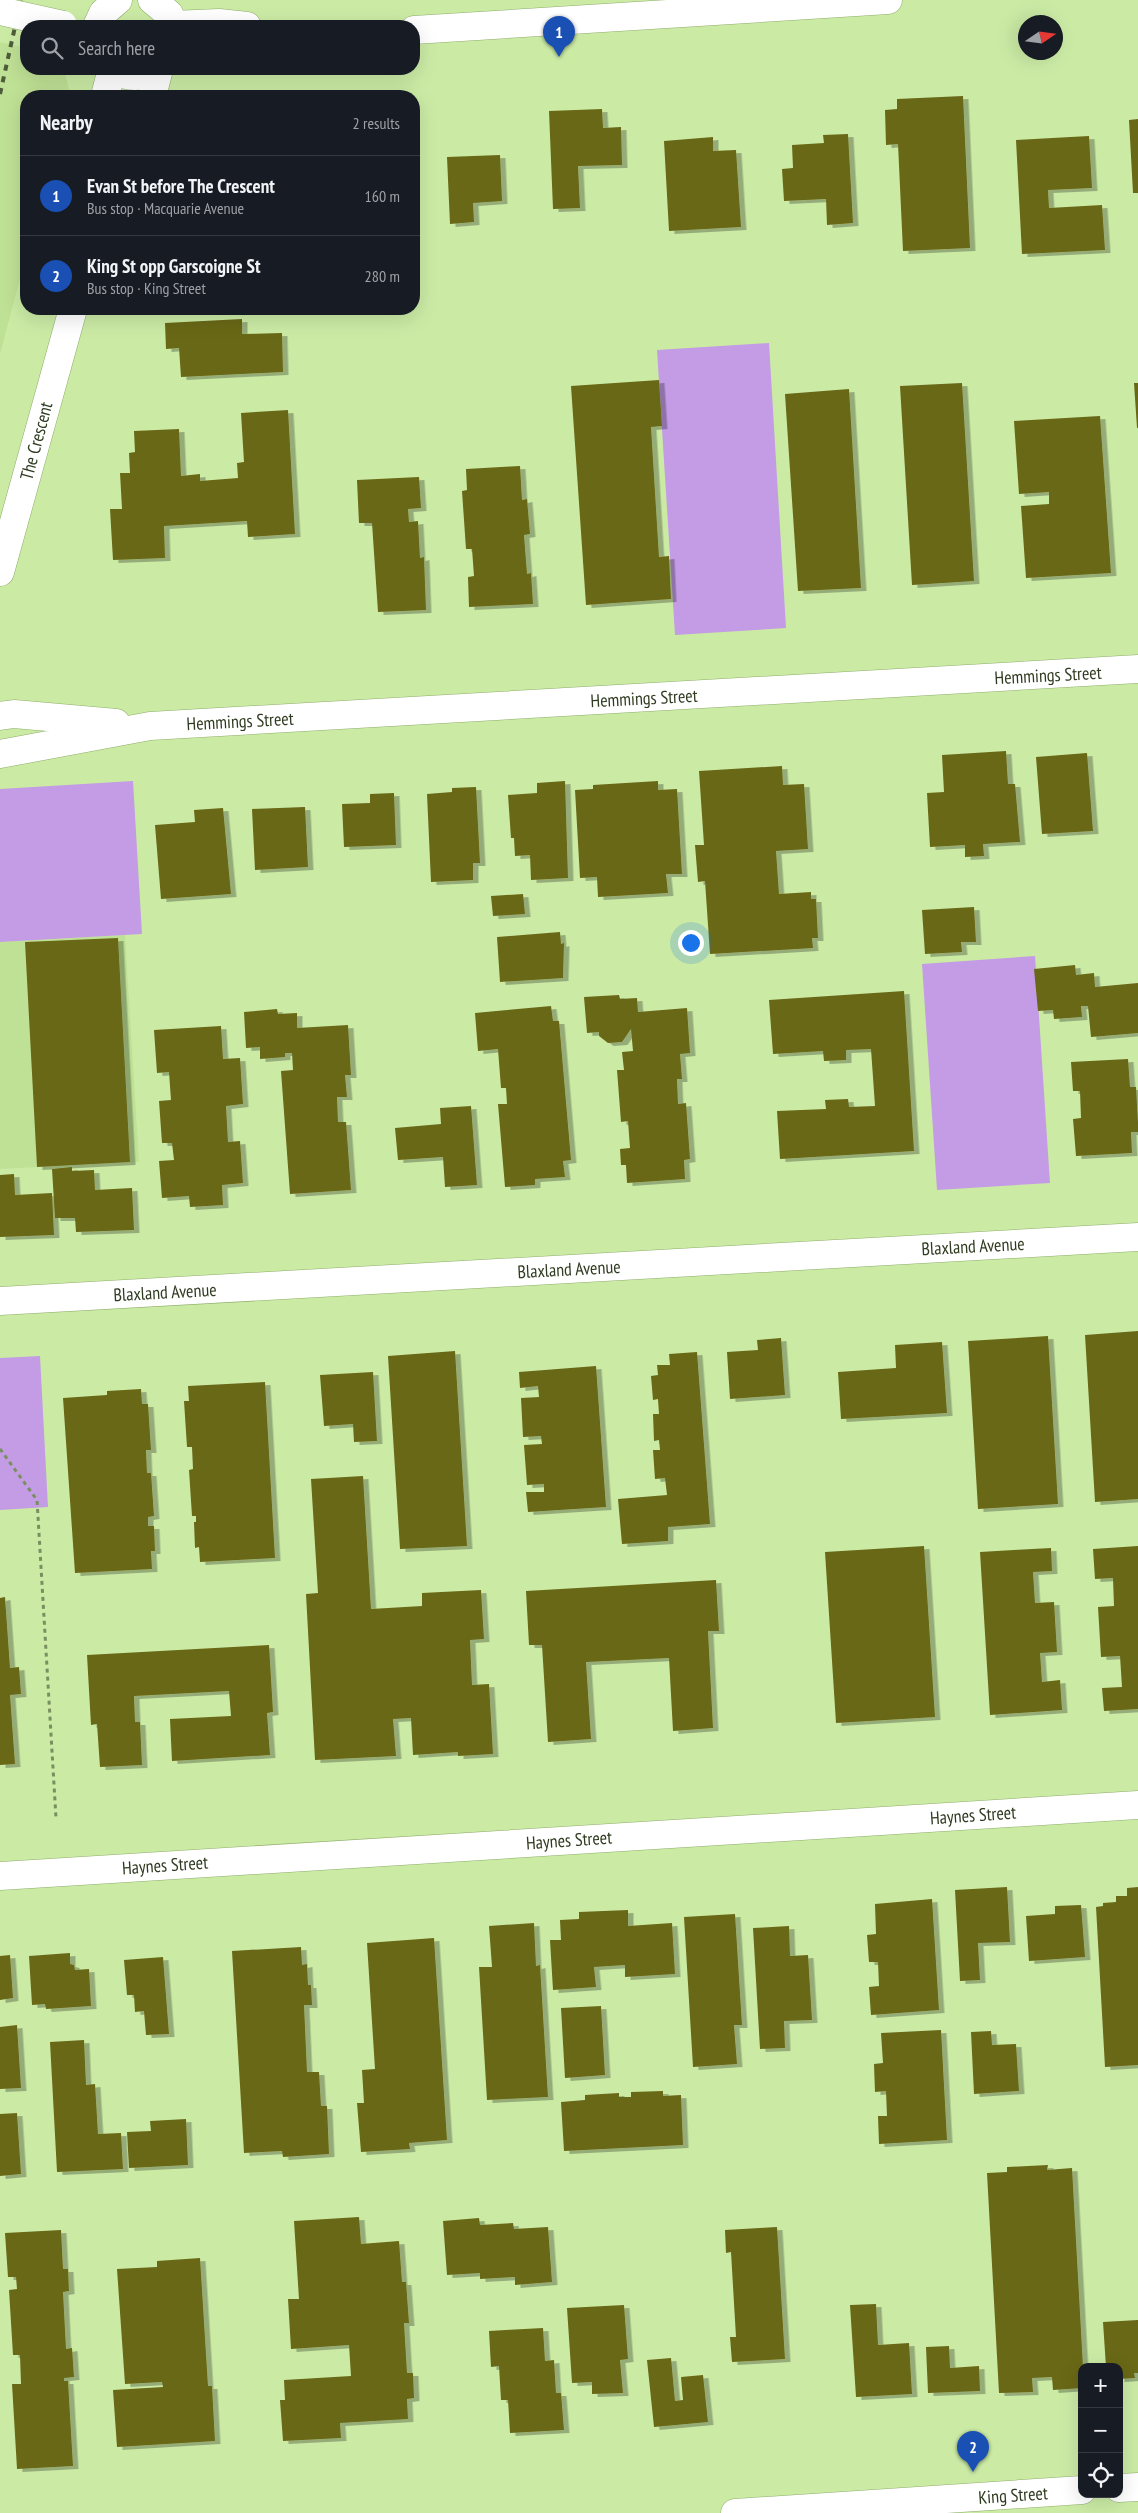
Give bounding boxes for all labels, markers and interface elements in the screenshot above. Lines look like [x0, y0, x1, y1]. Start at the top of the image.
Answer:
north arrow [1018, 15, 1063, 60]
pin: 1 [543, 16, 575, 57]
search box [20, 20, 420, 75]
icon: search [38, 34, 66, 62]
text: Search here [78, 36, 155, 60]
text: Nearby [40, 109, 93, 136]
text: 2 results [353, 113, 400, 133]
text: Evan St before The Crescent [87, 174, 275, 198]
text: 1 [52, 186, 60, 206]
text: 160 m [365, 186, 400, 206]
text: Bus stop · Macquarie Avenue [87, 198, 244, 218]
text: King St opp Garscoigne St [87, 254, 260, 278]
text: 2 [52, 266, 60, 286]
text: 280 m [365, 266, 400, 286]
text: Bus stop · King Street [87, 278, 206, 298]
street label: The Crescent [15, 399, 57, 483]
street label: Hemmings Street [994, 661, 1102, 689]
street label: Hemmings Street [590, 684, 698, 712]
street label: Hemmings Street [186, 707, 294, 735]
your location [678, 930, 704, 956]
street label: Blaxland Avenue [921, 1232, 1025, 1260]
street label: Blaxland Avenue [517, 1255, 621, 1283]
street label: Blaxland Avenue [113, 1278, 217, 1306]
street label: Haynes Street [929, 1801, 1017, 1829]
street label: Haynes Street [525, 1826, 613, 1854]
street label: Haynes Street [121, 1851, 209, 1879]
map controls [1078, 2363, 1123, 2498]
button: + [1078, 2363, 1123, 2408]
button: − [1078, 2408, 1123, 2453]
pin: 2 [957, 2431, 989, 2472]
button: locate [1078, 2453, 1123, 2498]
street label: King Street [978, 2481, 1049, 2509]

